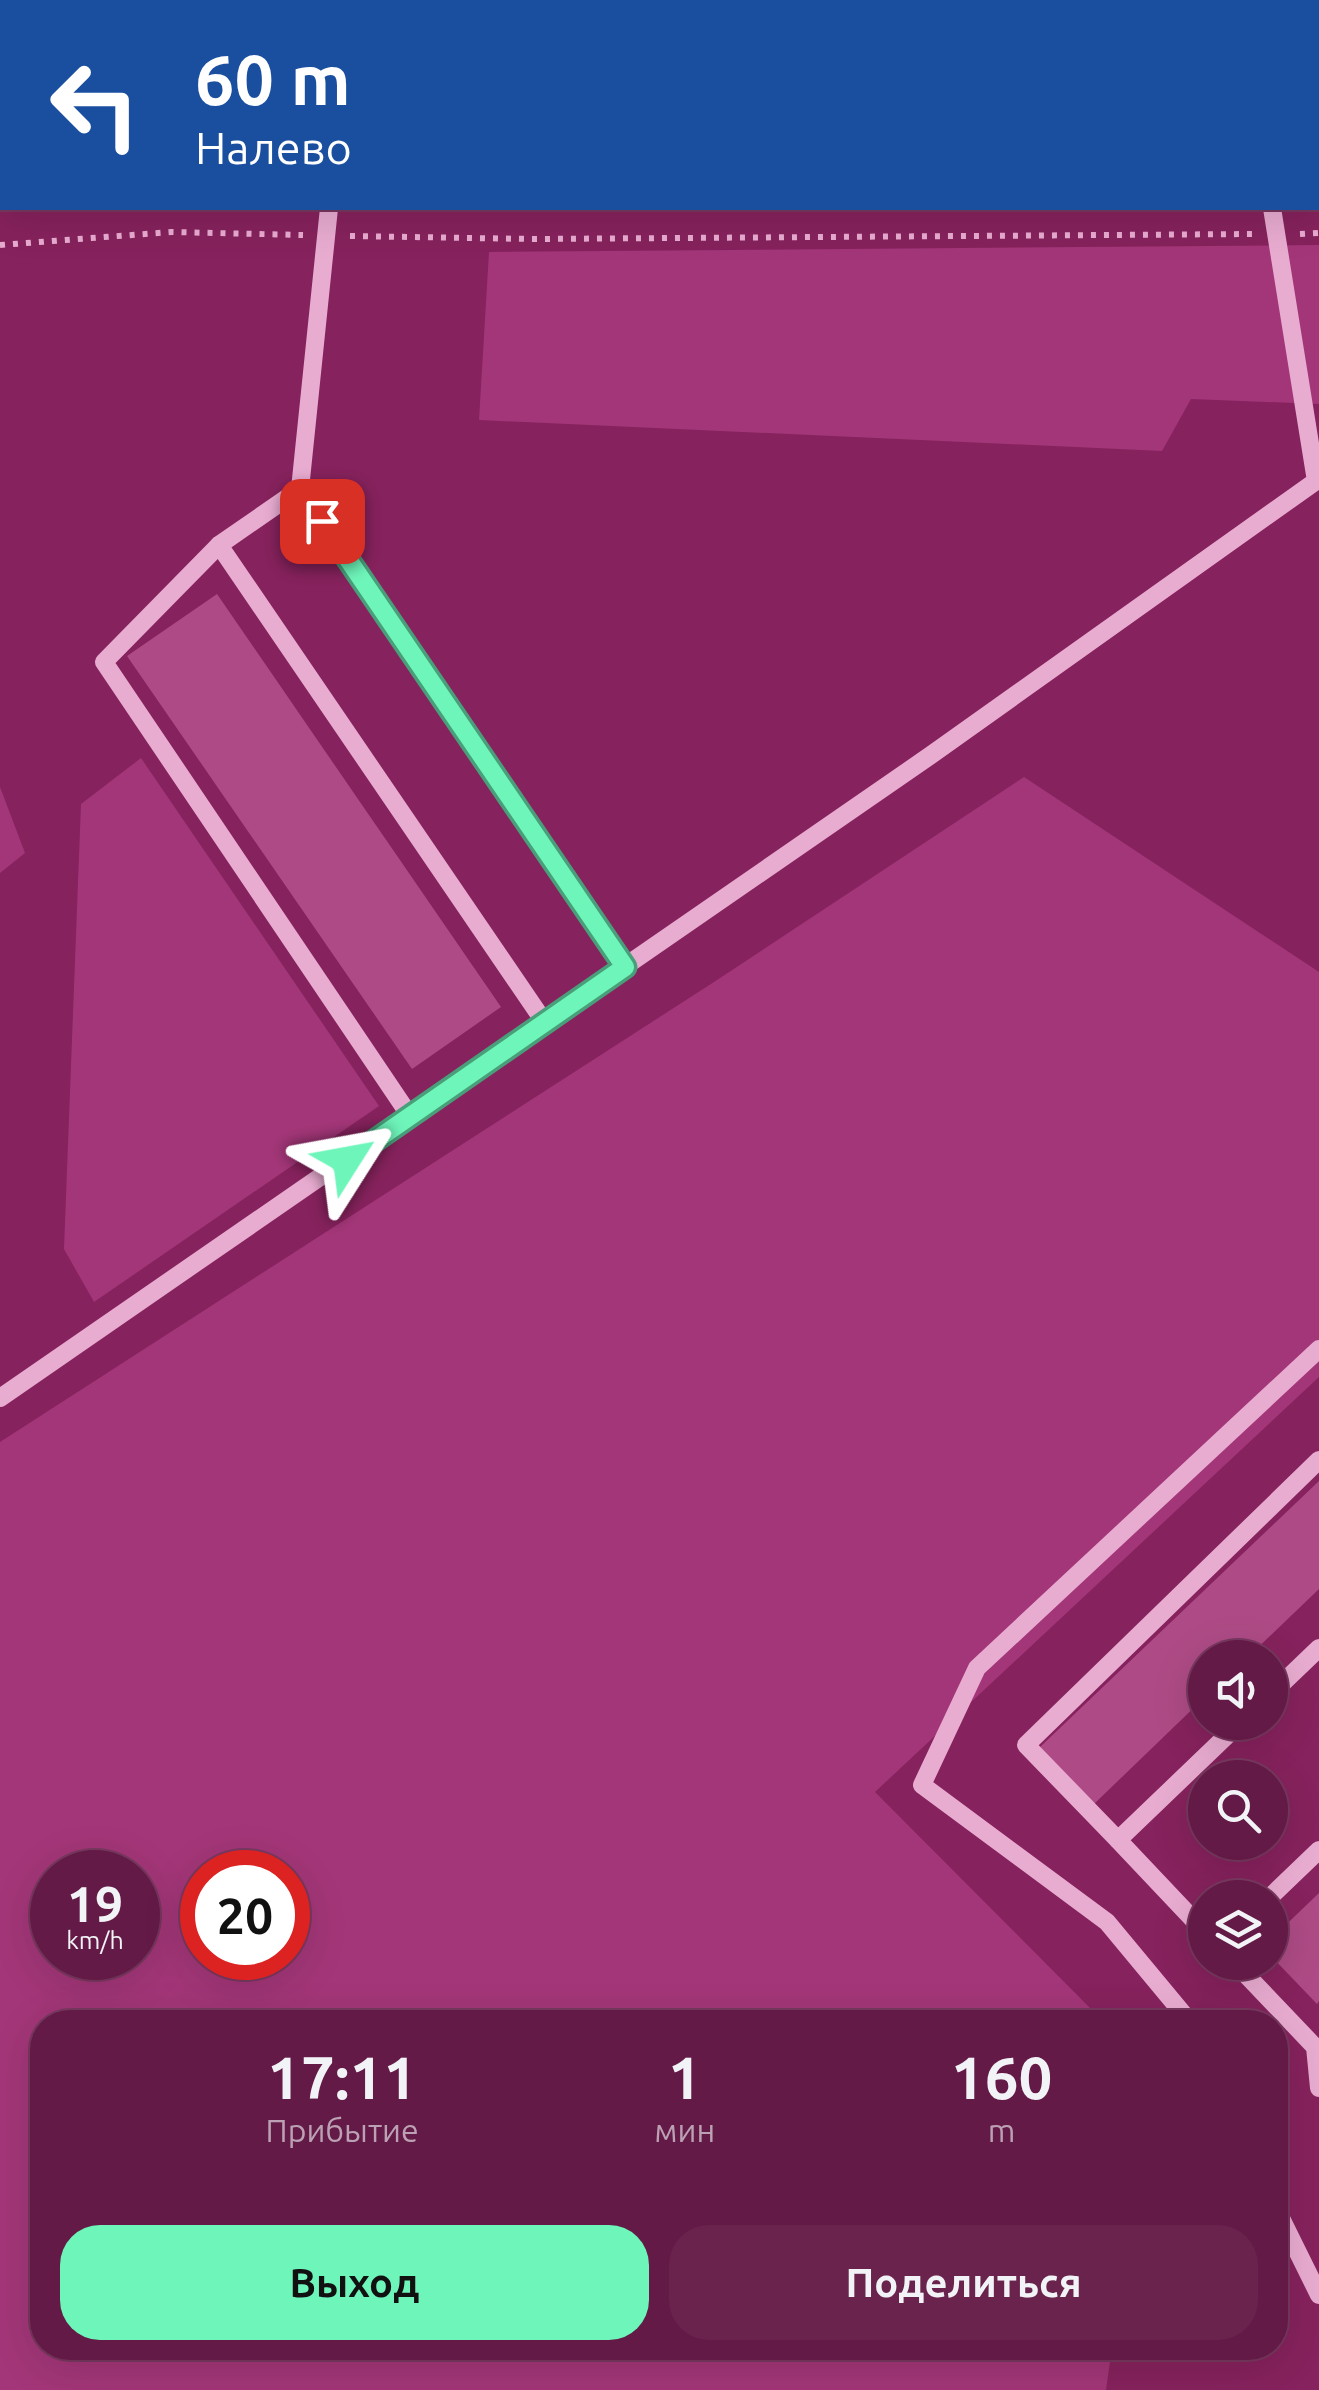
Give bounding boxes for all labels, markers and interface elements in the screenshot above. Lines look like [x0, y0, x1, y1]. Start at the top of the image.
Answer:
icon: left [30, 40, 160, 170]
text: 60 m [195, 40, 351, 118]
text: Налево [195, 122, 352, 173]
pin [280, 479, 365, 564]
icon: arrive [295, 494, 350, 549]
position arrow [295, 1108, 399, 1212]
map controls [1188, 1640, 1288, 1980]
button: sound [1188, 1640, 1288, 1740]
button: search [1188, 1760, 1288, 1860]
speed limit sign: 20 [180, 1850, 310, 1980]
text: 19 [67, 1875, 123, 1931]
button: layers [1188, 1880, 1288, 1980]
text: km/h [66, 1926, 124, 1954]
text: 17:11 [267, 2043, 417, 2110]
text: 1 [668, 2043, 702, 2110]
text: 160 [951, 2043, 1052, 2110]
text: Прибытие [266, 2112, 419, 2148]
text: мин [654, 2112, 715, 2148]
text: m [988, 2112, 1015, 2148]
button: Выход [60, 2225, 649, 2340]
button: Поделиться [669, 2225, 1258, 2340]

